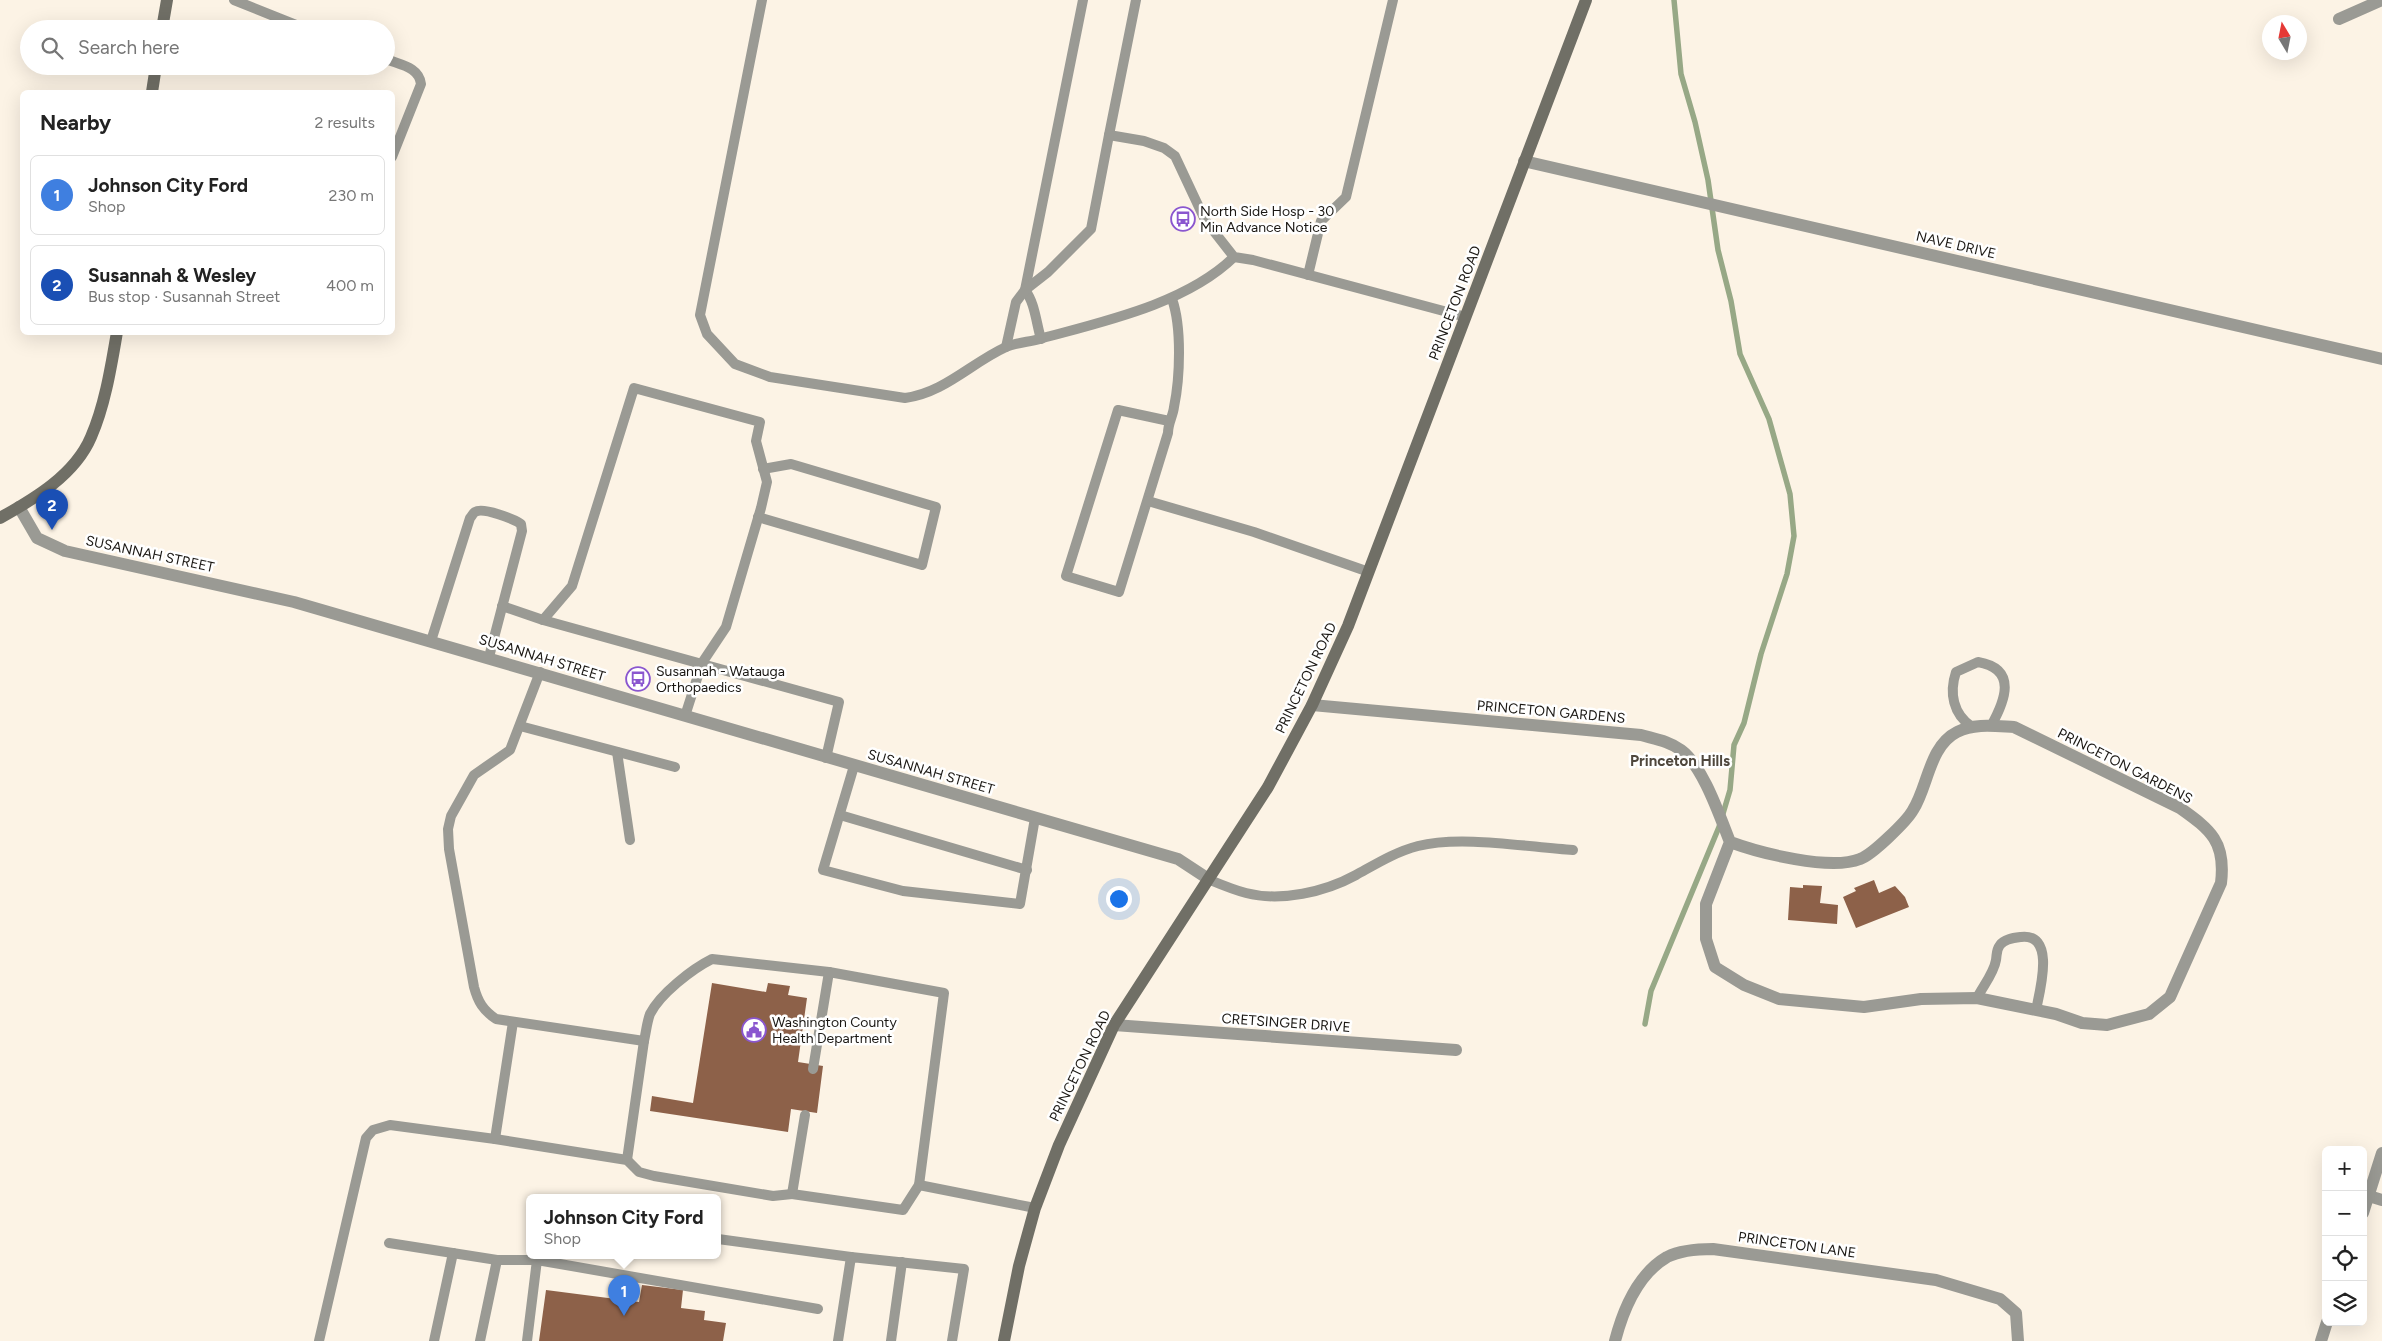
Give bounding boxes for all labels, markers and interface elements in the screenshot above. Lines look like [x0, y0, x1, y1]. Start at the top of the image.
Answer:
north arrow [2262, 15, 2307, 60]
search box [20, 20, 395, 75]
icon: search [38, 34, 66, 62]
text: Search here [78, 36, 180, 59]
text: Nearby [40, 110, 111, 135]
text: 2 results [315, 113, 375, 132]
text: Johnson City Ford [88, 174, 248, 197]
text: 1 [54, 186, 60, 205]
text: 230 m [329, 186, 374, 205]
text: Shop [88, 197, 126, 216]
place label: North Side Hosp - 30 Min Advance Notice [1200, 203, 1334, 236]
bus stop icon: North Side Hosp - 30 Min Advance Notice [1170, 206, 1196, 232]
street label: NAVE DRIVE [1914, 228, 1998, 262]
street label: PRINCETON ROAD [1425, 243, 1485, 363]
text: Susannah & Wesley [88, 264, 256, 287]
text: 2 [52, 276, 62, 295]
text: 400 m [326, 276, 374, 295]
text: Bus stop · Susannah Street [88, 287, 280, 306]
pin: 2 [36, 489, 68, 530]
street label: SUSANNAH STREET [84, 532, 216, 576]
street label: PRINCETON ROAD [1272, 620, 1340, 736]
street label: SUSANNAH STREET [477, 631, 607, 685]
place label: Susannah - Watauga Orthopaedics [656, 663, 785, 696]
bus stop icon: Susannah - Watauga Orthopaedics [625, 666, 651, 692]
street label: PRINCETON GARDENS [1476, 697, 1626, 727]
street label: PRINCETON GARDENS [2055, 725, 2195, 807]
street label: SUSANNAH STREET [866, 746, 997, 798]
district label: Princeton Hills [1630, 752, 1730, 770]
your location [1106, 886, 1132, 912]
street label: PRINCETON ROAD [1046, 1008, 1114, 1124]
street label: CRETSINGER DRIVE [1221, 1010, 1351, 1036]
place label: Washington County Health Department [772, 1014, 897, 1047]
public building icon: Washington County Health Department [741, 1017, 767, 1043]
map controls [2322, 1146, 2367, 1326]
button: + [2322, 1146, 2367, 1191]
button: − [2322, 1191, 2367, 1236]
popup [526, 1194, 721, 1259]
text: Johnson City Ford [543, 1206, 704, 1229]
street label: PRINCETON LANE [1737, 1228, 1857, 1262]
text: Shop [543, 1229, 581, 1248]
button: locate [2322, 1236, 2367, 1281]
pin: 1 [608, 1275, 640, 1316]
button: layers [2322, 1281, 2367, 1326]

